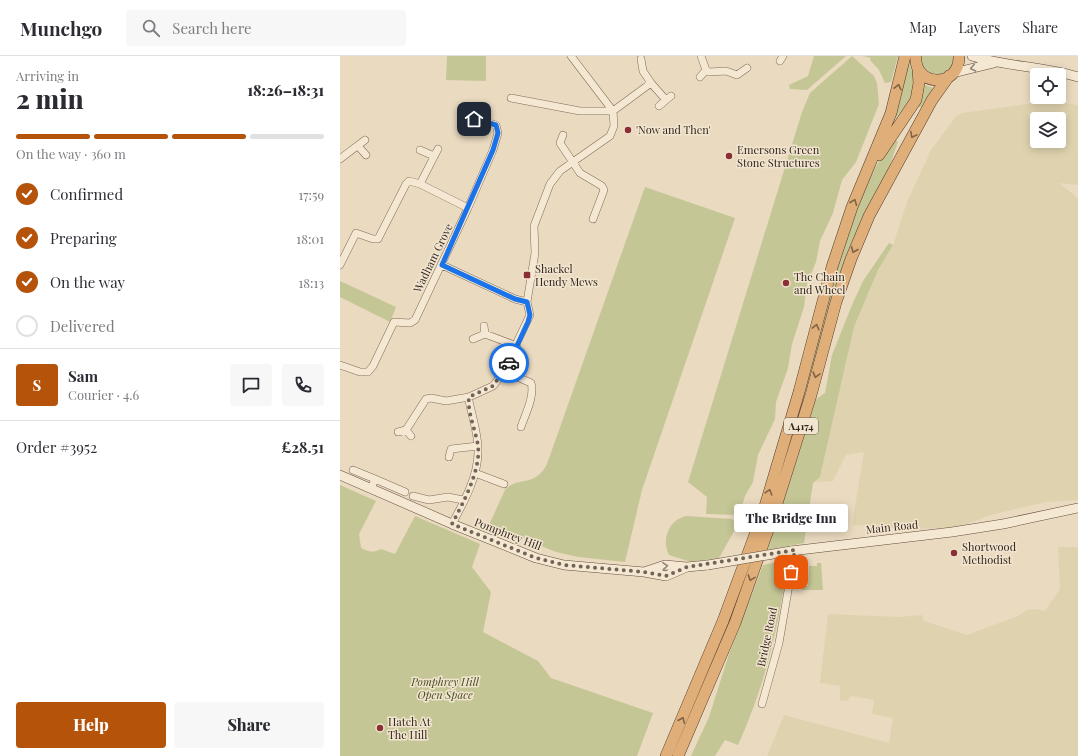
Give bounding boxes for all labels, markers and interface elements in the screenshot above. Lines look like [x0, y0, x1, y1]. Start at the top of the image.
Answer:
search box [126, 10, 406, 46]
text: Munchgo [20, 15, 102, 41]
icon: search [140, 17, 162, 39]
text: Search here [172, 18, 252, 38]
text: Map [909, 18, 937, 37]
text: Layers [959, 18, 1000, 37]
text: Share [1022, 18, 1058, 37]
one-way arrow [970, 64, 977, 72]
text: Arriving in [16, 67, 79, 84]
map controls [1030, 68, 1066, 148]
button: locate [1030, 68, 1066, 104]
text: 18:26–18:31 [247, 80, 324, 100]
text: 2 min [16, 81, 84, 116]
one-way arrow [893, 83, 901, 90]
pin [457, 102, 491, 136]
icon: home [463, 108, 485, 130]
button: layers [1030, 112, 1066, 148]
place label: 'Now and Then' [636, 122, 711, 137]
marker: 'Now and Then' [623, 125, 633, 135]
one-way arrow [910, 130, 918, 138]
place label: Emersons Green Stone Structures [737, 142, 820, 170]
text: On the way · 360 m [16, 145, 126, 162]
marker: Emersons Green Stone Structures [724, 151, 734, 161]
icon: check [16, 183, 38, 205]
text: Confirmed [50, 184, 123, 204]
text: 17:59 [298, 186, 324, 203]
one-way arrow [849, 199, 857, 207]
street label: Wadham Grove [409, 220, 456, 296]
icon: check [16, 227, 38, 249]
text: Preparing [50, 228, 117, 248]
text: 18:01 [296, 230, 324, 247]
one-way arrow [851, 247, 859, 254]
place label: Shackel Hendy Mews [535, 261, 598, 289]
place label: The Chain and Wheel [794, 269, 845, 297]
marker: Shackel Hendy Mews [522, 270, 532, 280]
icon: check [16, 271, 38, 293]
text: On the way [50, 272, 125, 292]
text: 18:13 [299, 274, 324, 291]
marker: The Chain and Wheel [781, 278, 791, 288]
text: Delivered [50, 316, 115, 336]
one-way arrow [812, 323, 820, 330]
courier [489, 343, 529, 383]
icon: car [498, 352, 520, 374]
button: chat [230, 364, 272, 406]
button: phone [282, 364, 324, 406]
text: Sam [68, 366, 98, 386]
one-way arrow [812, 371, 821, 378]
text: S [33, 375, 41, 395]
text: Courier · 4.6 [68, 386, 139, 403]
road number: A4174 [784, 418, 818, 434]
text: Order #3952 [16, 437, 97, 457]
text: £28.51 [281, 437, 324, 457]
one-way arrow [764, 489, 773, 496]
callout: The Bridge Inn [734, 504, 848, 532]
text: The Bridge Inn [745, 509, 837, 526]
street label: Pomphrey Hill [472, 514, 544, 553]
street label: Main Road [865, 516, 919, 537]
place label: Shortwood Methodist [962, 539, 1017, 567]
marker: Shortwood Methodist [949, 548, 959, 558]
pin [774, 555, 808, 589]
one-way arrow [662, 561, 668, 570]
icon: bag [780, 561, 802, 583]
one-way arrow [747, 575, 755, 582]
street label: Bridge Road [753, 605, 780, 668]
park label: Pomphrey Hill Open Space [410, 674, 480, 702]
button: Help [16, 702, 166, 748]
button: Share [174, 702, 324, 748]
place label: Hatch At The Hill [388, 714, 431, 742]
one-way arrow [677, 717, 685, 724]
marker: Hatch At The Hill [375, 723, 385, 733]

